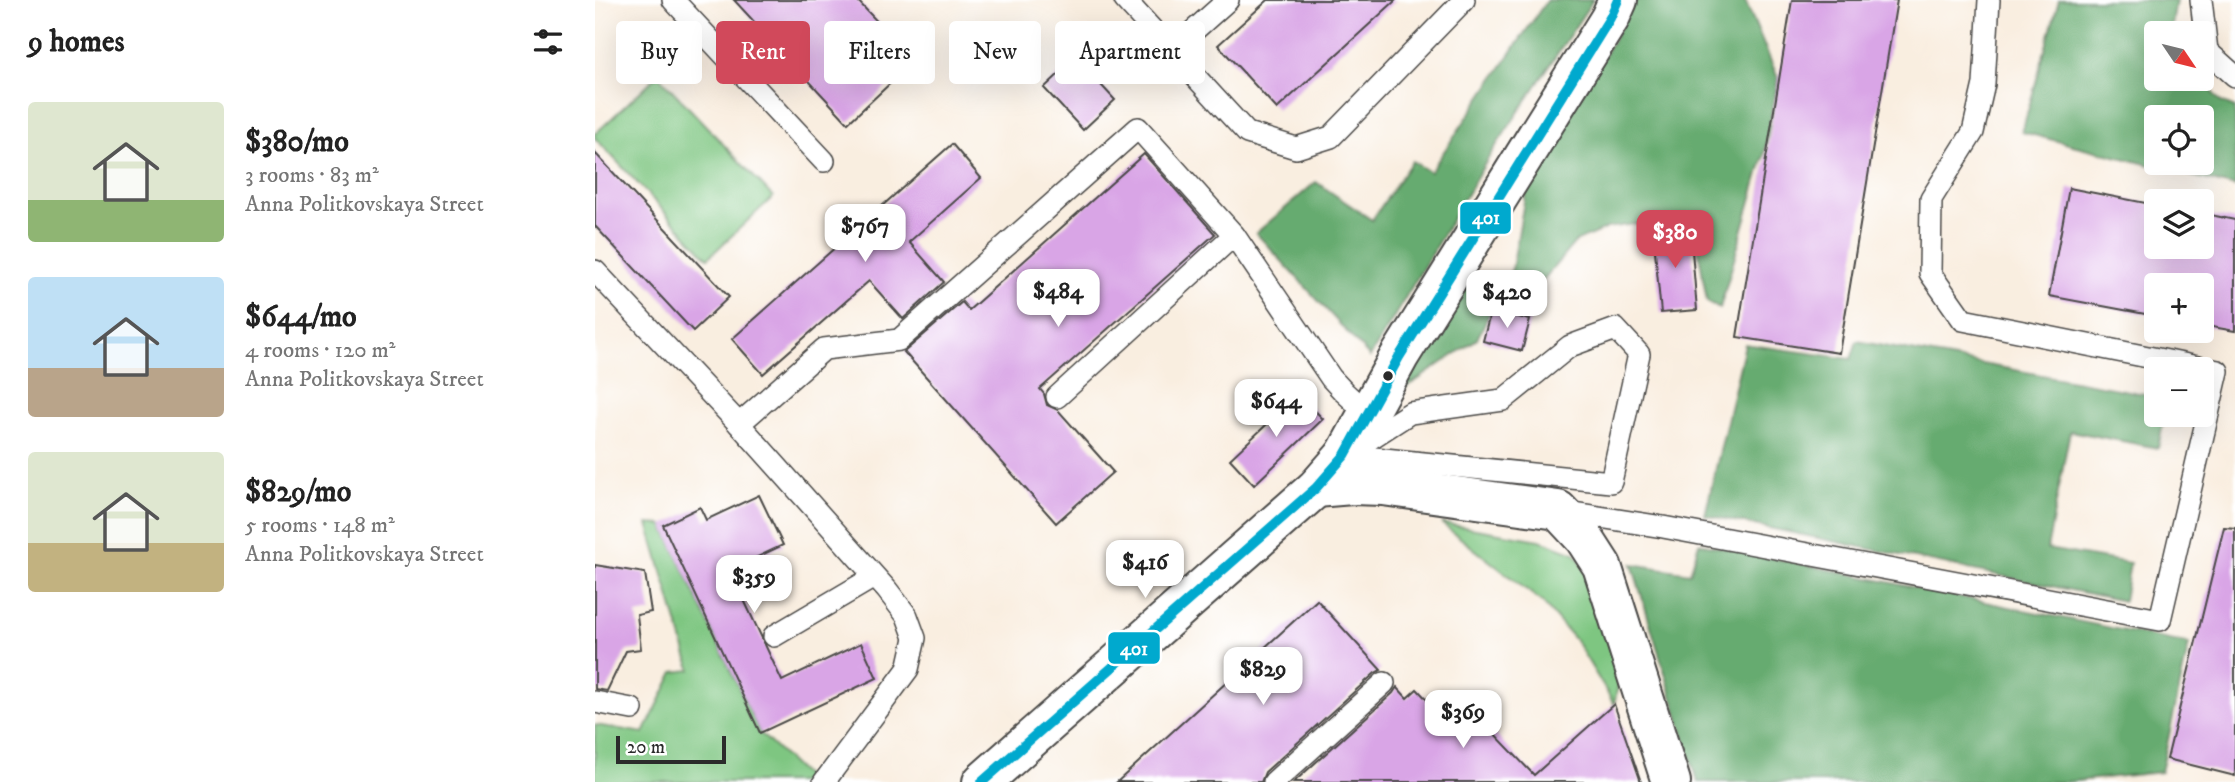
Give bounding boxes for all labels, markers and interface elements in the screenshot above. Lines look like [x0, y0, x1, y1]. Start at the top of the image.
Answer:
chip: Buy [616, 21, 702, 84]
chip: Rent [716, 21, 810, 84]
chip: Filters [824, 21, 935, 84]
chip: New [949, 21, 1041, 84]
chip: Apartment [1055, 21, 1205, 84]
north arrow [2144, 21, 2214, 91]
map controls [2144, 21, 2214, 427]
icon: filters [529, 23, 567, 61]
text: 9 homes [28, 24, 125, 61]
button: locate [2144, 105, 2214, 175]
text: $380/mo [245, 124, 349, 161]
icon: home [84, 130, 168, 214]
text: 3 rooms · 83 m² [245, 161, 379, 190]
button: layers [2144, 189, 2214, 259]
text: Anna Politkovskaya Street [245, 190, 484, 219]
line badge: 401 [1459, 201, 1512, 235]
pin: $767 [824, 204, 906, 264]
text: 401 [1472, 207, 1500, 230]
pin: $380 [1634, 210, 1716, 270]
text: $767 [841, 212, 889, 241]
text: $380 [1652, 218, 1698, 247]
pin: $484 [1017, 270, 1099, 329]
pin: $420 [1466, 270, 1548, 330]
button: + [2144, 273, 2214, 343]
text: $484 [1033, 277, 1083, 306]
text: $420 [1482, 278, 1532, 307]
text: $644/mo [245, 299, 357, 336]
icon: home [84, 305, 168, 389]
text: 4 rooms · 120 m² [245, 336, 396, 365]
button: − [2144, 357, 2214, 427]
text: Anna Politkovskaya Street [245, 365, 484, 394]
unlabelled marker [1381, 369, 1395, 383]
pin: $644 [1235, 380, 1317, 439]
text: $644 [1251, 387, 1302, 416]
text: $829/mo [245, 474, 351, 511]
icon: home [84, 480, 168, 564]
text: 5 rooms · 148 m² [245, 511, 395, 540]
text: Anna Politkovskaya Street [245, 540, 484, 569]
pin: $416 [1104, 540, 1186, 600]
text: $416 [1122, 548, 1168, 577]
pin: $359 [713, 556, 795, 615]
text: $359 [732, 563, 776, 592]
line badge: 401 [1107, 631, 1161, 665]
text: 401 [1120, 638, 1148, 661]
pin: $829 [1222, 648, 1304, 707]
text: $829 [1240, 655, 1286, 684]
pin: $369 [1422, 690, 1504, 750]
text: $369 [1441, 698, 1485, 727]
scale bar [616, 733, 726, 765]
text: 20 m [627, 736, 665, 759]

